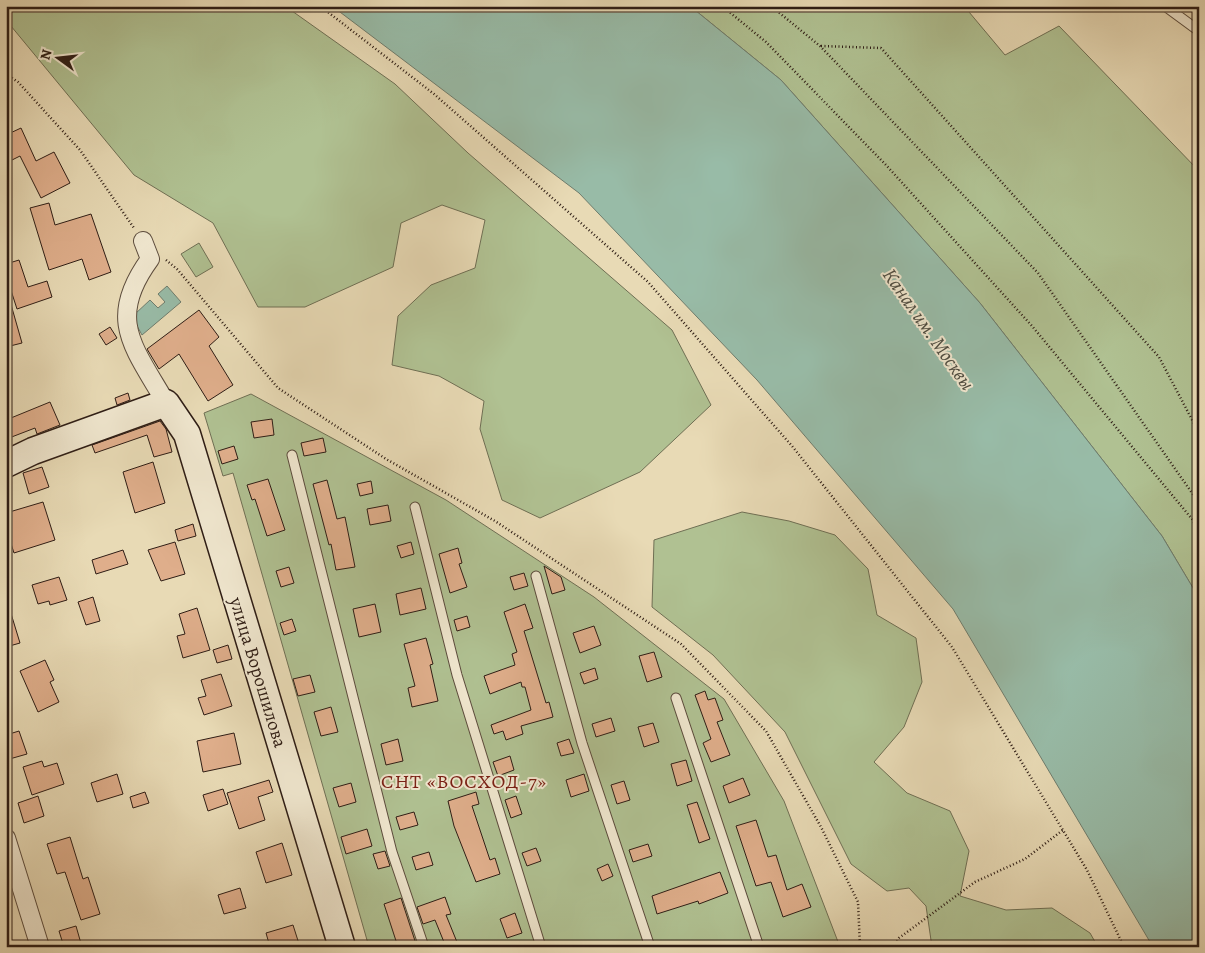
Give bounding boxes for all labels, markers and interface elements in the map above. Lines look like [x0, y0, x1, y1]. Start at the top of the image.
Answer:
north arrow [32, 32, 82, 82]
text: N [35, 47, 56, 62]
water label: Канал им. Москвы [876, 263, 981, 396]
street label: улица Ворошилова [222, 593, 293, 751]
district label: СНТ «ВОСХОД-7» [381, 768, 547, 795]

